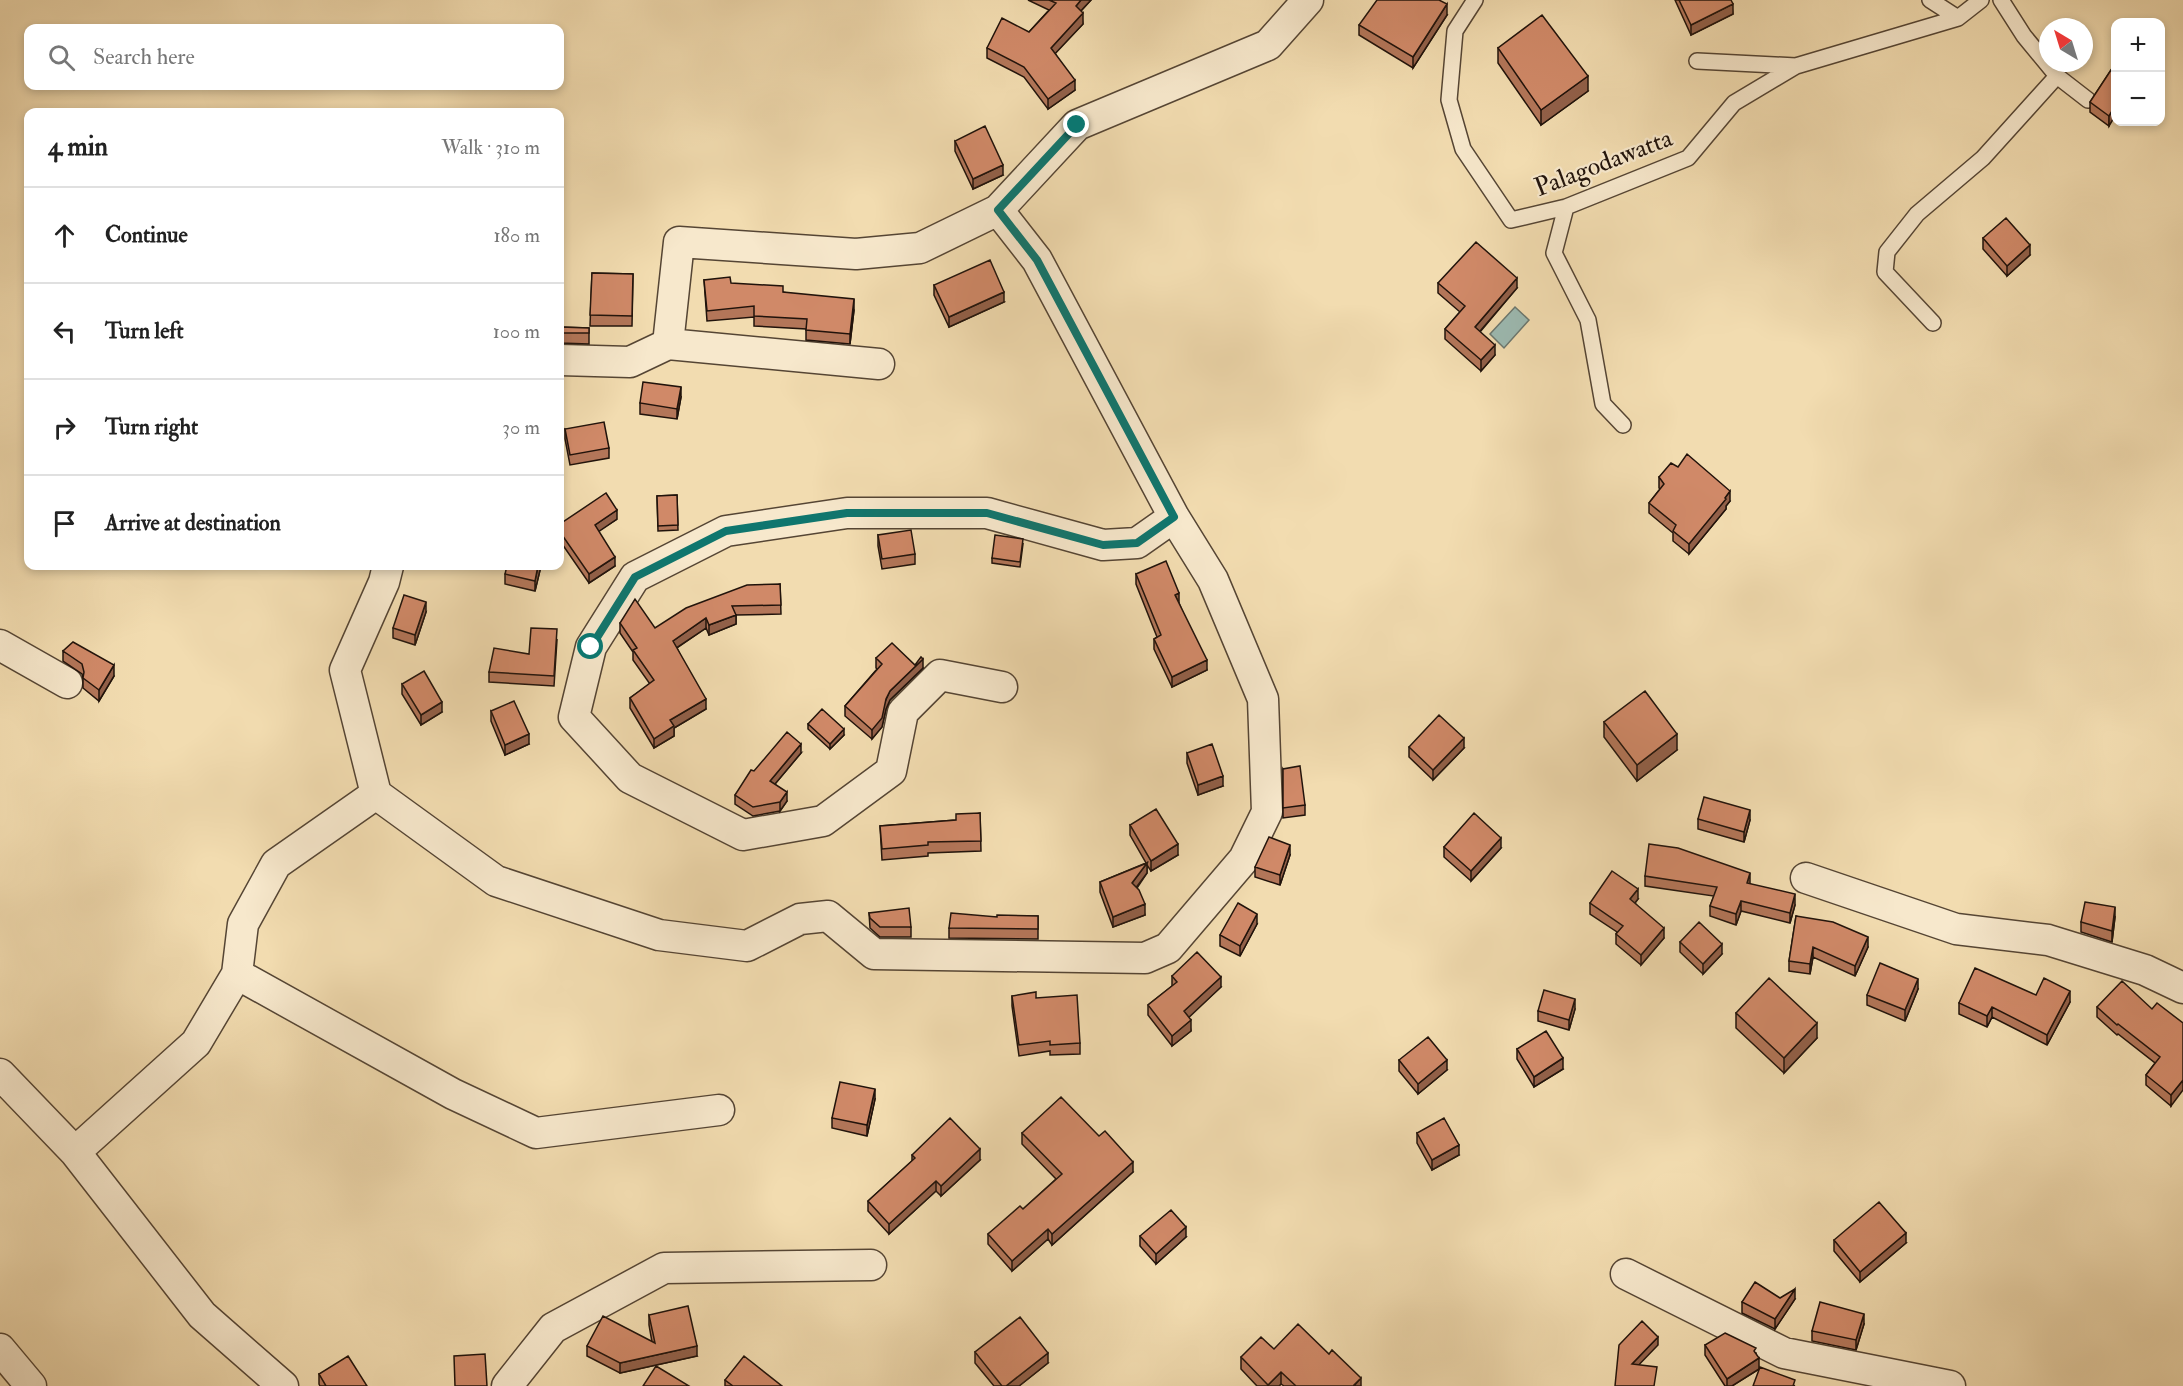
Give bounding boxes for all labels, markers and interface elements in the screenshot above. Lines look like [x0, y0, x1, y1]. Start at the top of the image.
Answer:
north arrow [2039, 18, 2093, 72]
map controls [2111, 18, 2165, 126]
button: + [2111, 18, 2165, 72]
search box [24, 24, 564, 90]
icon: search [45, 41, 78, 74]
text: Search here [93, 43, 195, 71]
button: − [2111, 72, 2165, 126]
route end [1063, 111, 1089, 137]
street label: Palagodawatta [1530, 122, 1677, 204]
text: 4 min [48, 131, 108, 163]
text: Walk · 310 m [441, 135, 540, 160]
icon: ahead [48, 219, 81, 252]
text: Continue [105, 221, 188, 249]
text: 180 m [493, 223, 540, 248]
icon: left [48, 315, 81, 348]
text: Turn left [105, 317, 184, 345]
text: 100 m [493, 319, 540, 344]
icon: right [48, 411, 81, 444]
text: Turn right [105, 413, 198, 441]
text: 30 m [502, 415, 540, 440]
icon: arrive [48, 507, 81, 540]
text: Arrive at destination [105, 509, 281, 537]
route start [577, 633, 603, 659]

